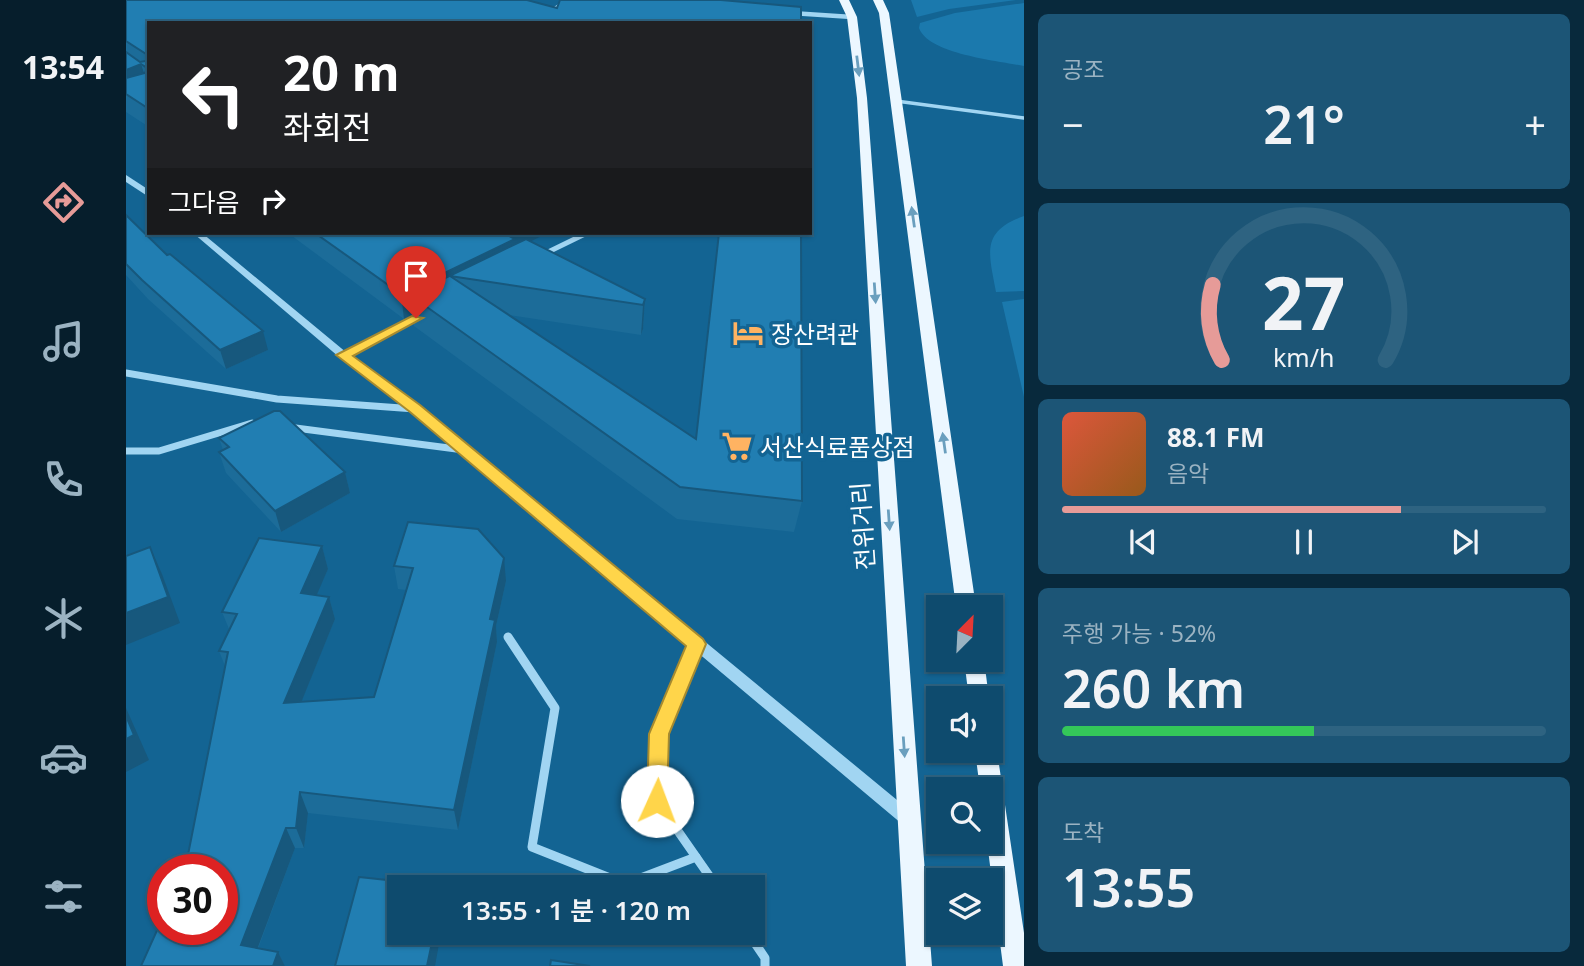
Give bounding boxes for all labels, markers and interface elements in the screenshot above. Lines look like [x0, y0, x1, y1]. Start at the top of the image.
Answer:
text: 20 m [283, 39, 400, 105]
text: 13:54 [22, 45, 104, 88]
icon: left [168, 49, 259, 140]
text: 공조 [1062, 53, 1104, 85]
one-way arrow [853, 55, 864, 77]
text: 21° [1263, 88, 1345, 159]
text: − [1062, 98, 1084, 150]
text: + [1524, 98, 1546, 150]
text: 좌회전 [283, 105, 371, 148]
icon: directions [39, 178, 88, 227]
icon: right [254, 182, 292, 220]
text: 그다음 [168, 184, 240, 220]
one-way arrow [907, 206, 918, 228]
pin [386, 246, 446, 318]
text: 27 [1262, 252, 1346, 351]
icon: arrive [397, 257, 435, 295]
one-way arrow [870, 282, 881, 304]
hotel icon: 장산려관 [731, 316, 765, 350]
icon: music [39, 317, 88, 366]
place label: 장산려관 [771, 317, 859, 350]
text: km/h [1273, 340, 1335, 374]
text: 88.1 FM [1167, 419, 1264, 455]
supermarket icon: 서산식료품상점 [720, 429, 754, 463]
place label: 서산식료품상점 [760, 430, 915, 463]
one-way arrow [938, 431, 949, 453]
icon: phone [39, 455, 88, 504]
text: 음악 [1167, 457, 1209, 489]
street label: 전위거리 [842, 481, 882, 571]
one-way arrow [884, 509, 895, 531]
icon: previous [1124, 523, 1162, 561]
icon: pause [1285, 523, 1323, 561]
icon: next [1446, 523, 1484, 561]
icon: climate [39, 594, 88, 643]
north arrow [926, 595, 1003, 672]
map controls [926, 595, 1003, 945]
text: 주행 가능 · 52% [1062, 617, 1216, 649]
text: 260 km [1062, 652, 1245, 723]
button: sound [926, 686, 1003, 763]
icon: car [39, 733, 88, 782]
one-way arrow [898, 736, 909, 758]
position arrow [620, 764, 694, 838]
button: search [926, 777, 1003, 854]
text: 도착 [1062, 816, 1104, 848]
text: 13:55 [1062, 851, 1195, 922]
speed limit sign: 30 [147, 854, 238, 945]
button: layers [926, 868, 1003, 945]
icon: filters [39, 872, 88, 921]
text: 13:55 · 1 분 · 120 m [461, 892, 691, 928]

